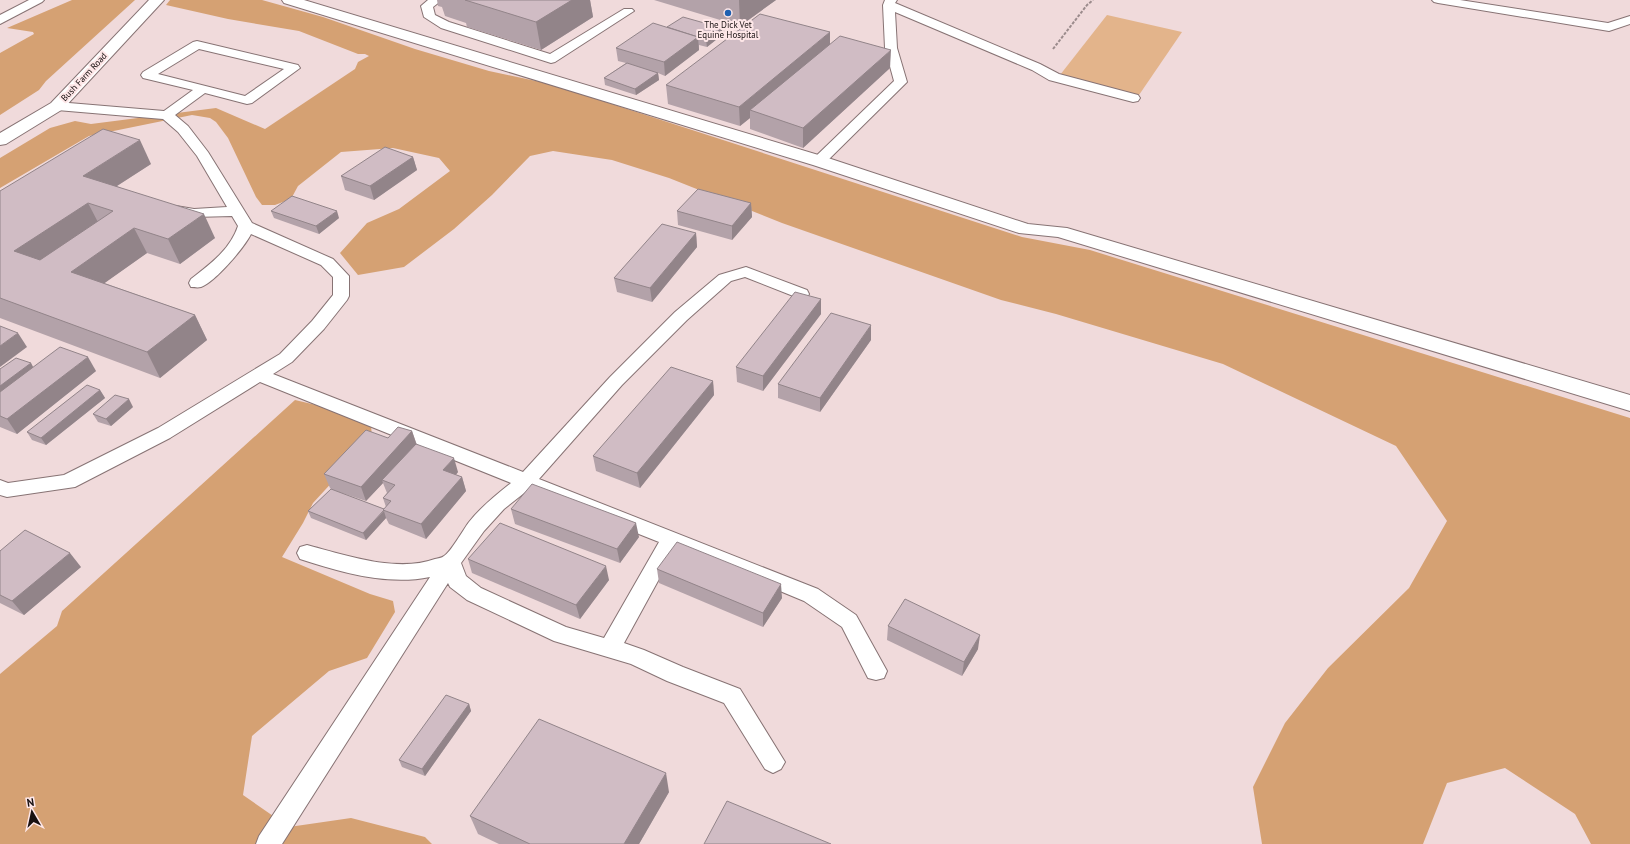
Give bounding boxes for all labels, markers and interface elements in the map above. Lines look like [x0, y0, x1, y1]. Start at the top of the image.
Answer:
marker: The Dick Vet Equine Hospital [723, 8, 733, 18]
place label: The Dick Vet Equine Hospital [698, 19, 759, 40]
street label: Bush Farm Road [58, 50, 109, 103]
north arrow [12, 792, 52, 832]
text: N [26, 795, 35, 810]

